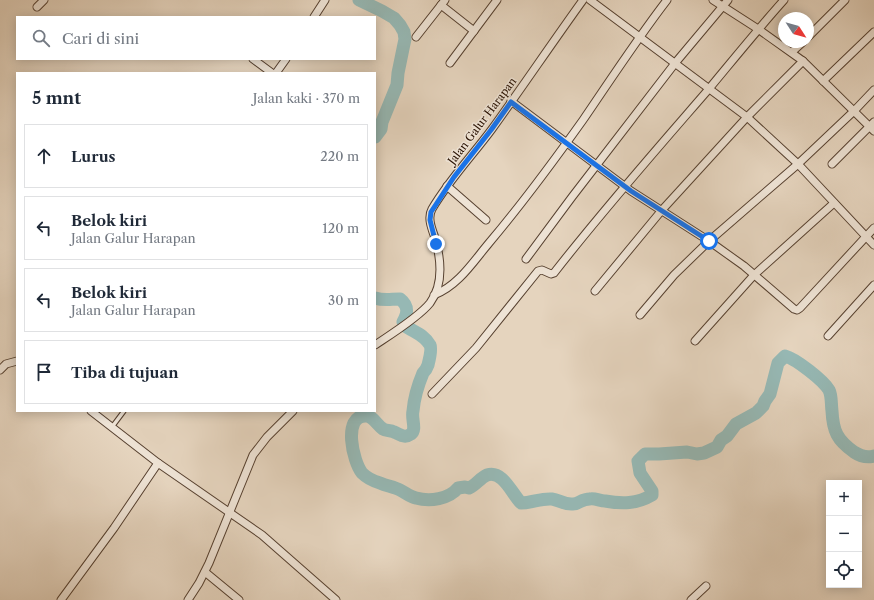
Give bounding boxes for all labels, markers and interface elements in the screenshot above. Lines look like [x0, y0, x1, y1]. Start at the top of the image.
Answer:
north arrow [778, 12, 814, 48]
search box [16, 16, 376, 60]
icon: search [30, 27, 52, 49]
text: Cari di sini [62, 29, 139, 48]
street label: Jalan Galur Harapan [443, 75, 519, 169]
text: 5 mnt [32, 88, 81, 108]
text: Jalan kaki · 370 m [253, 90, 360, 106]
icon: ahead [33, 145, 55, 167]
text: Lurus [71, 147, 116, 166]
text: 220 m [320, 148, 359, 164]
text: Belok kiri [71, 211, 147, 230]
icon: left [33, 217, 55, 239]
text: 120 m [322, 220, 359, 236]
text: Jalan Galur Harapan [71, 230, 196, 246]
route start [700, 232, 718, 250]
route end [427, 235, 445, 253]
text: Belok kiri [71, 283, 147, 302]
icon: left [33, 289, 55, 311]
text: 30 m [328, 292, 359, 308]
text: Jalan Galur Harapan [71, 302, 196, 318]
icon: arrive [33, 361, 55, 383]
text: Tiba di tujuan [71, 363, 179, 382]
map controls [826, 480, 862, 588]
button: + [826, 480, 862, 516]
button: − [826, 516, 862, 552]
button: locate [826, 552, 862, 588]

